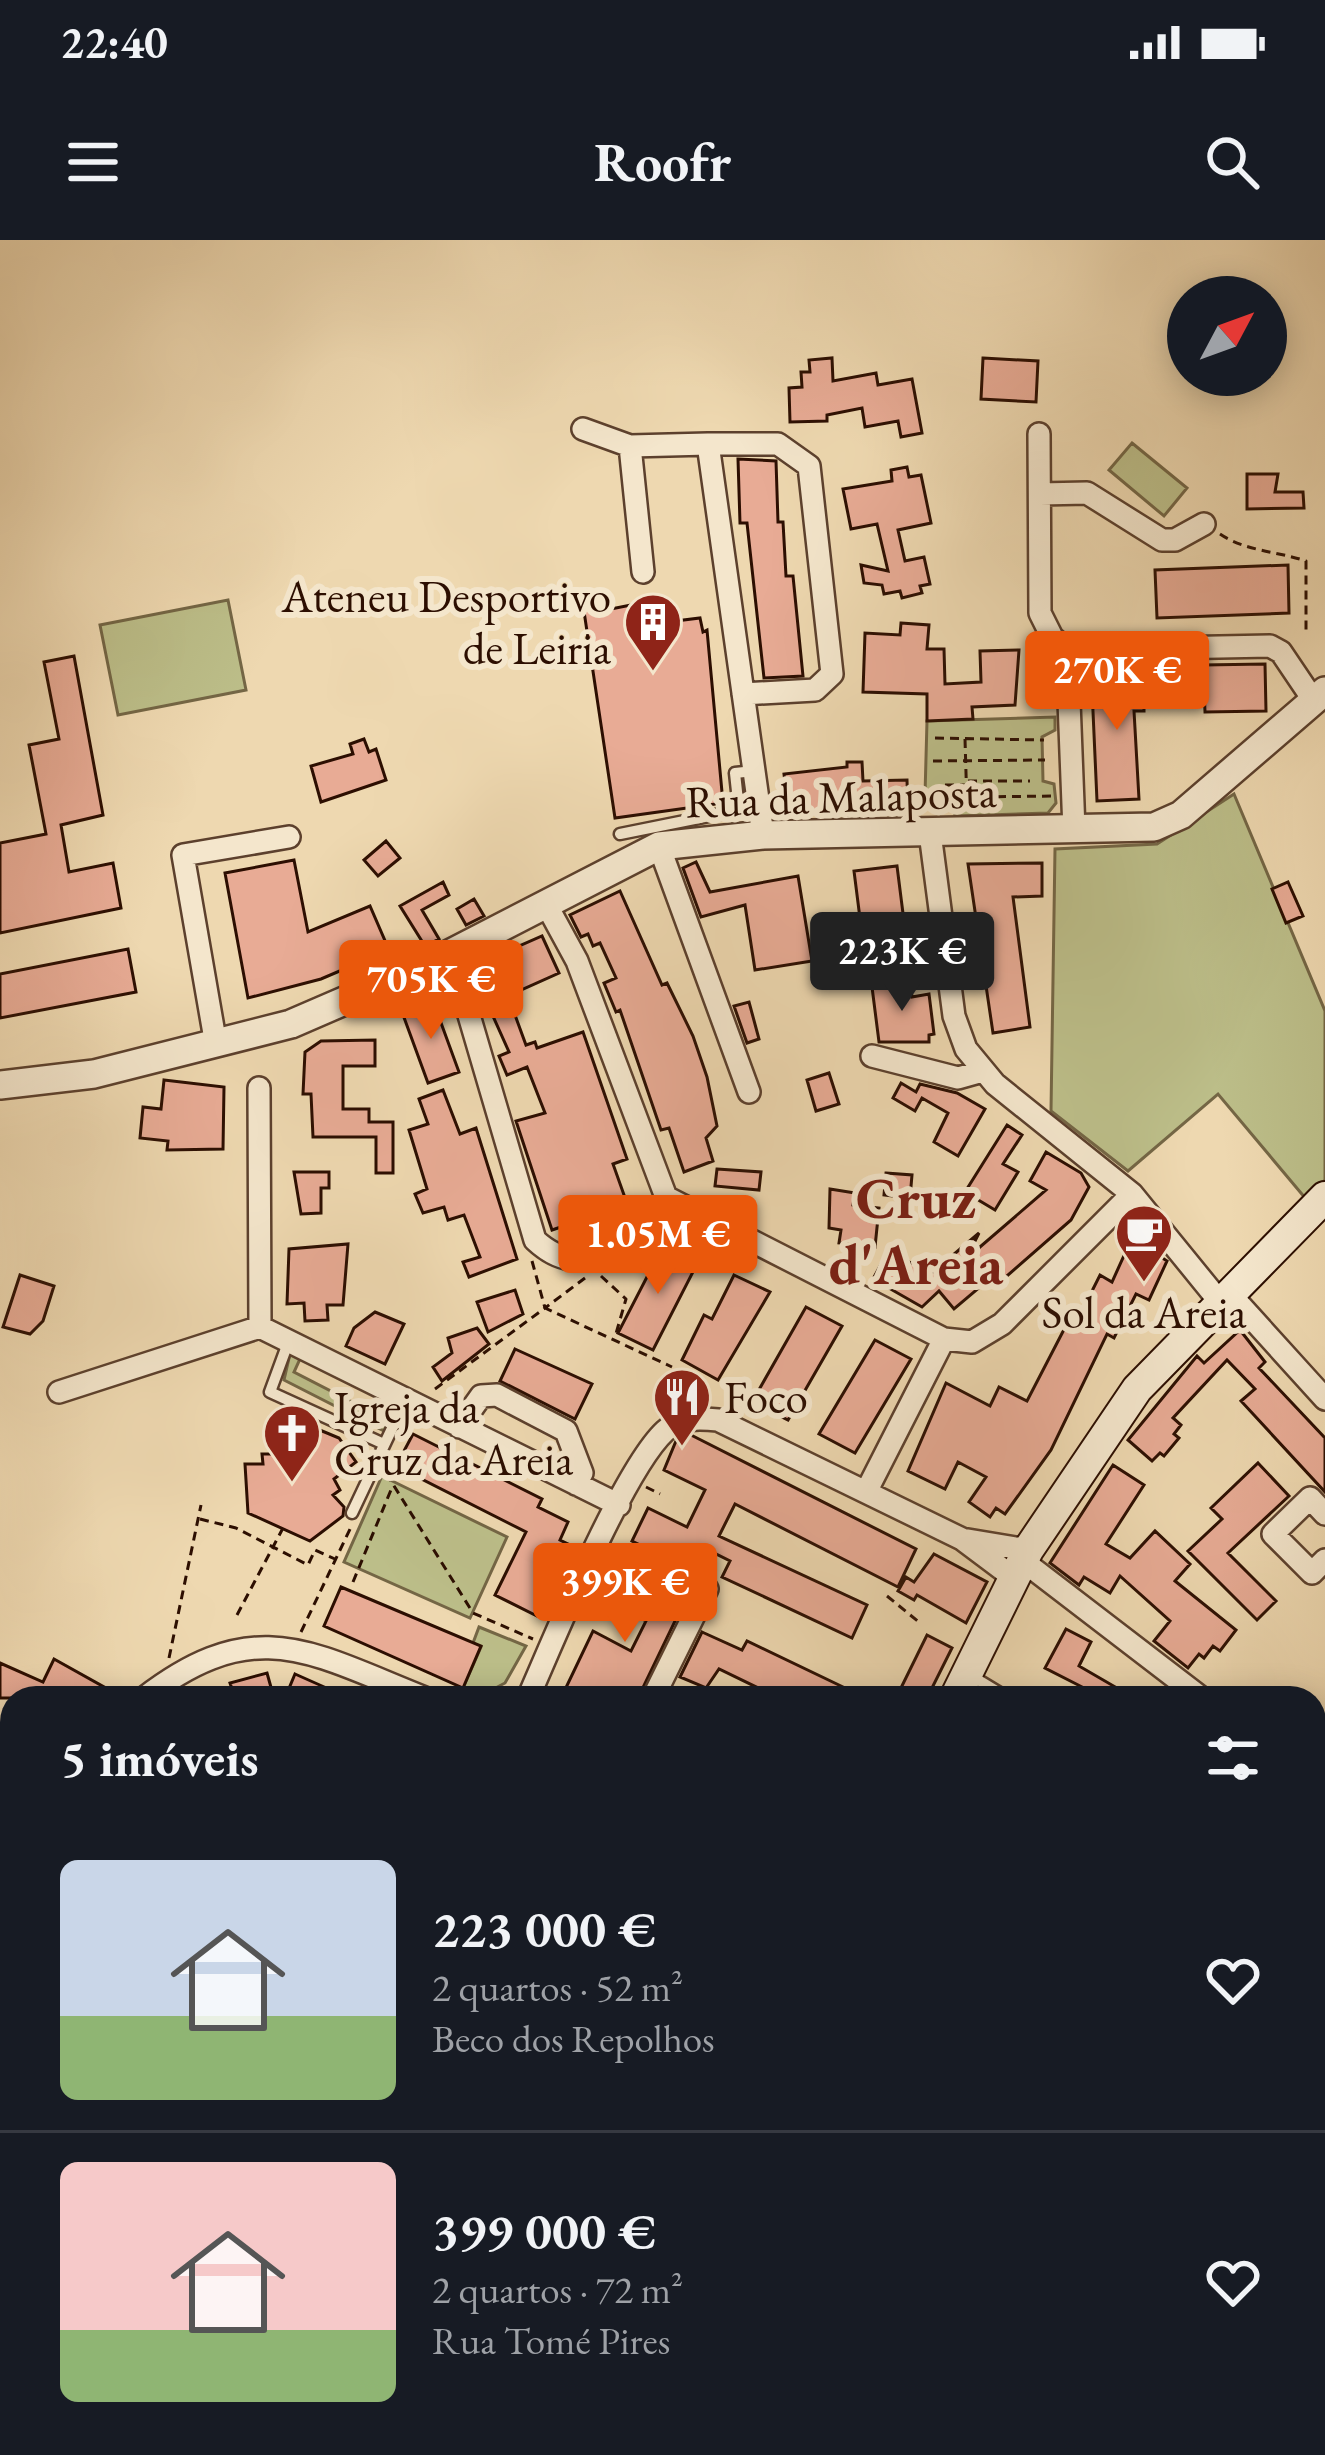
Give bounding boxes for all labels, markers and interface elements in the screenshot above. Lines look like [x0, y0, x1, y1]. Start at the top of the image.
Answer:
text: 22:40 [60, 13, 168, 71]
text: Roofr [594, 127, 731, 197]
icon: menu [60, 129, 126, 195]
icon: search [1199, 129, 1265, 195]
north arrow [1167, 276, 1287, 396]
map controls [1167, 276, 1287, 396]
place label: Ateneu Desportivo de Leiria [280, 567, 611, 677]
building icon: Ateneu Desportivo de Leiria [622, 591, 684, 673]
pin: 270K € [1019, 631, 1215, 733]
text: 270K € [1052, 644, 1182, 695]
street label: Rua da Malaposta [685, 762, 998, 830]
pin: 223K € [804, 912, 1000, 1014]
text: 223K € [837, 925, 967, 976]
pin: 705K € [333, 940, 529, 1042]
text: 705K € [366, 953, 496, 1004]
district label: Cruz d'Areia [829, 1161, 1004, 1301]
pin: 1.05M € [547, 1195, 769, 1297]
cafe icon: Sol da Areia [1113, 1202, 1175, 1284]
text: 1.05M € [585, 1208, 731, 1259]
place label: Sol da Areia [1042, 1283, 1246, 1341]
restaurant icon: Foco [651, 1366, 713, 1448]
place label: Foco [724, 1368, 808, 1426]
place label: Igreja da Cruz da Areia [334, 1378, 573, 1488]
church icon: Igreja da Cruz da Areia [261, 1402, 323, 1484]
pin: 399K € [527, 1543, 723, 1645]
text: 399K € [560, 1556, 690, 1607]
text: 5 imóveis [60, 1725, 259, 1791]
icon: filters [1200, 1725, 1266, 1791]
text: 223 000 € [432, 1896, 656, 1962]
icon: home [156, 1908, 300, 2052]
icon: heart [1200, 1947, 1266, 2013]
text: 2 quartos · 52 m² [432, 1962, 683, 2013]
text: Beco dos Repolhos [432, 2013, 715, 2064]
text: 399 000 € [432, 2198, 656, 2264]
icon: home [156, 2210, 300, 2354]
icon: heart [1200, 2249, 1266, 2315]
text: 2 quartos · 72 m² [432, 2264, 683, 2315]
text: Rua Tomé Pires [432, 2315, 670, 2366]

